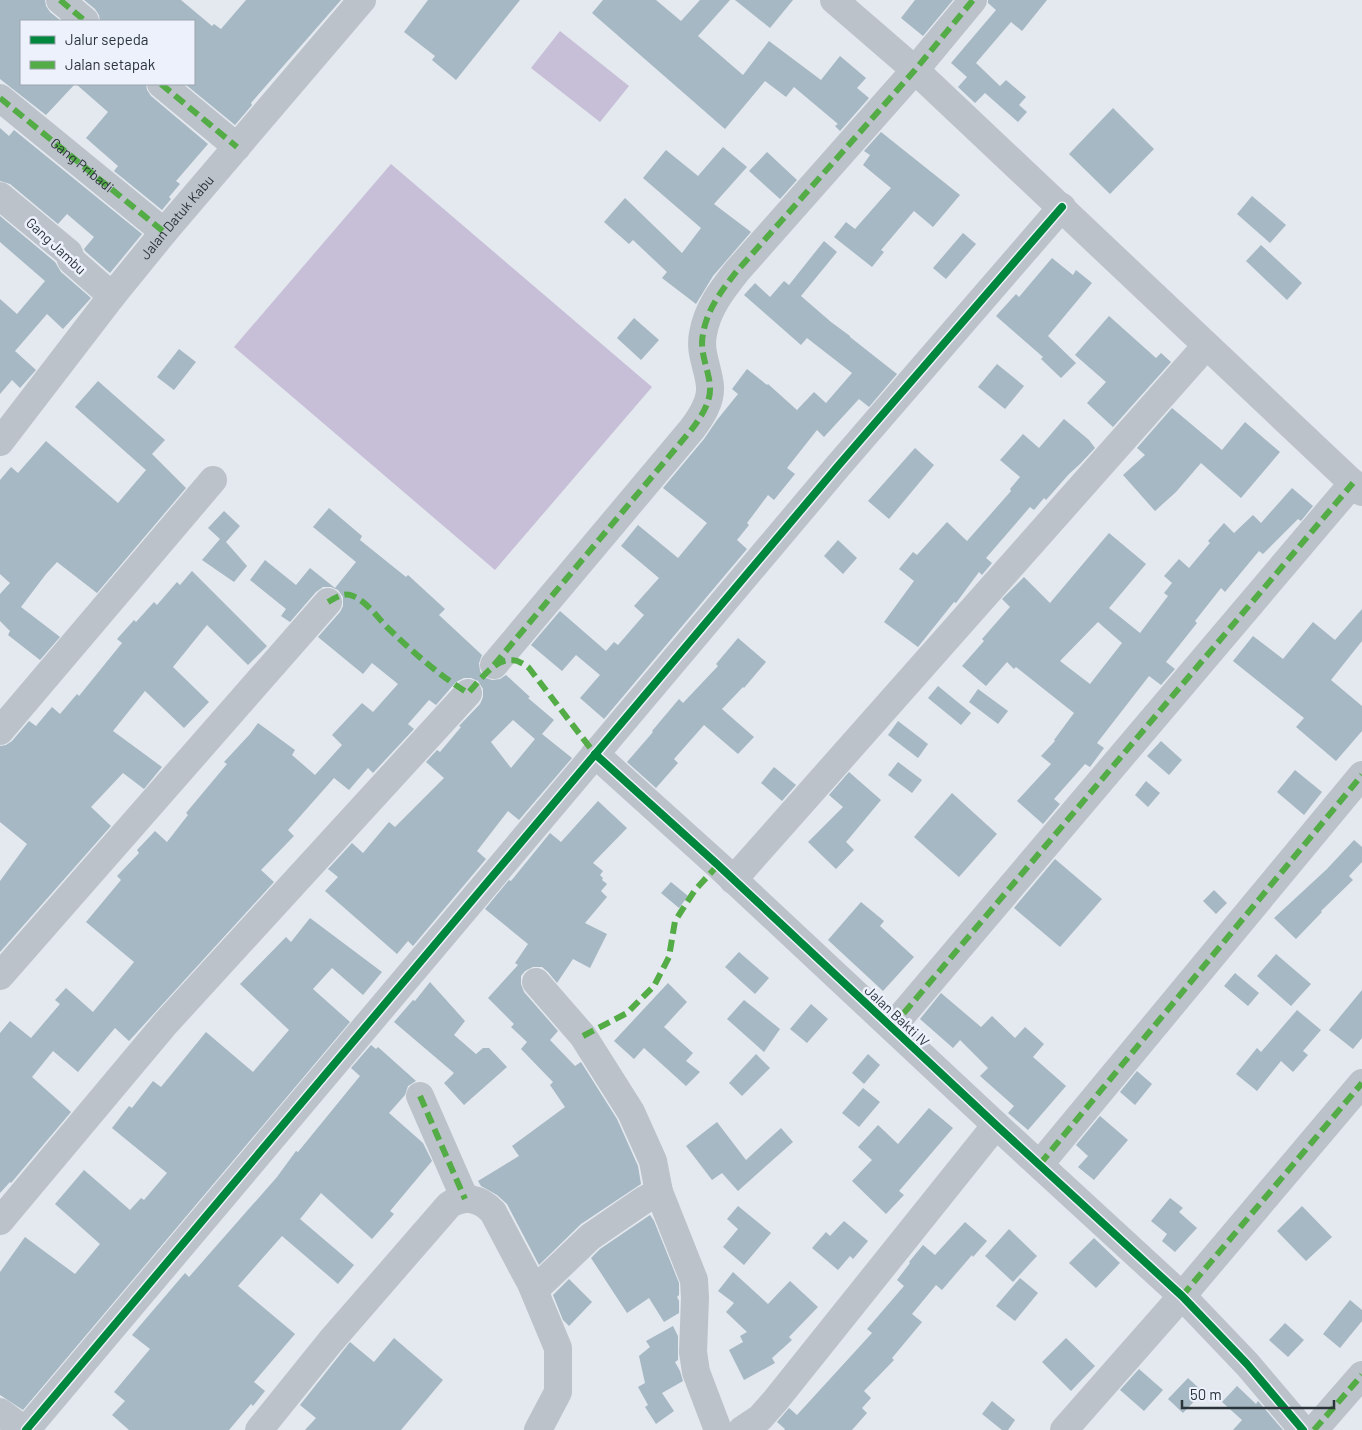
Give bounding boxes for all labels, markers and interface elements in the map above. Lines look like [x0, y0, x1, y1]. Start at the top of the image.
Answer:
legend [20, 20, 195, 85]
text: Jalur sepeda [65, 30, 149, 48]
text: Jalan setapak [65, 55, 156, 73]
street label: Gang Pribadi [47, 134, 117, 195]
street label: Jalan Datuk Kabu [136, 171, 217, 263]
street label: Gang Jambu [23, 214, 90, 278]
street label: Jalan Bakti IV [862, 981, 933, 1050]
scale bar [1182, 1378, 1334, 1410]
text: 50 m [1190, 1385, 1222, 1403]

